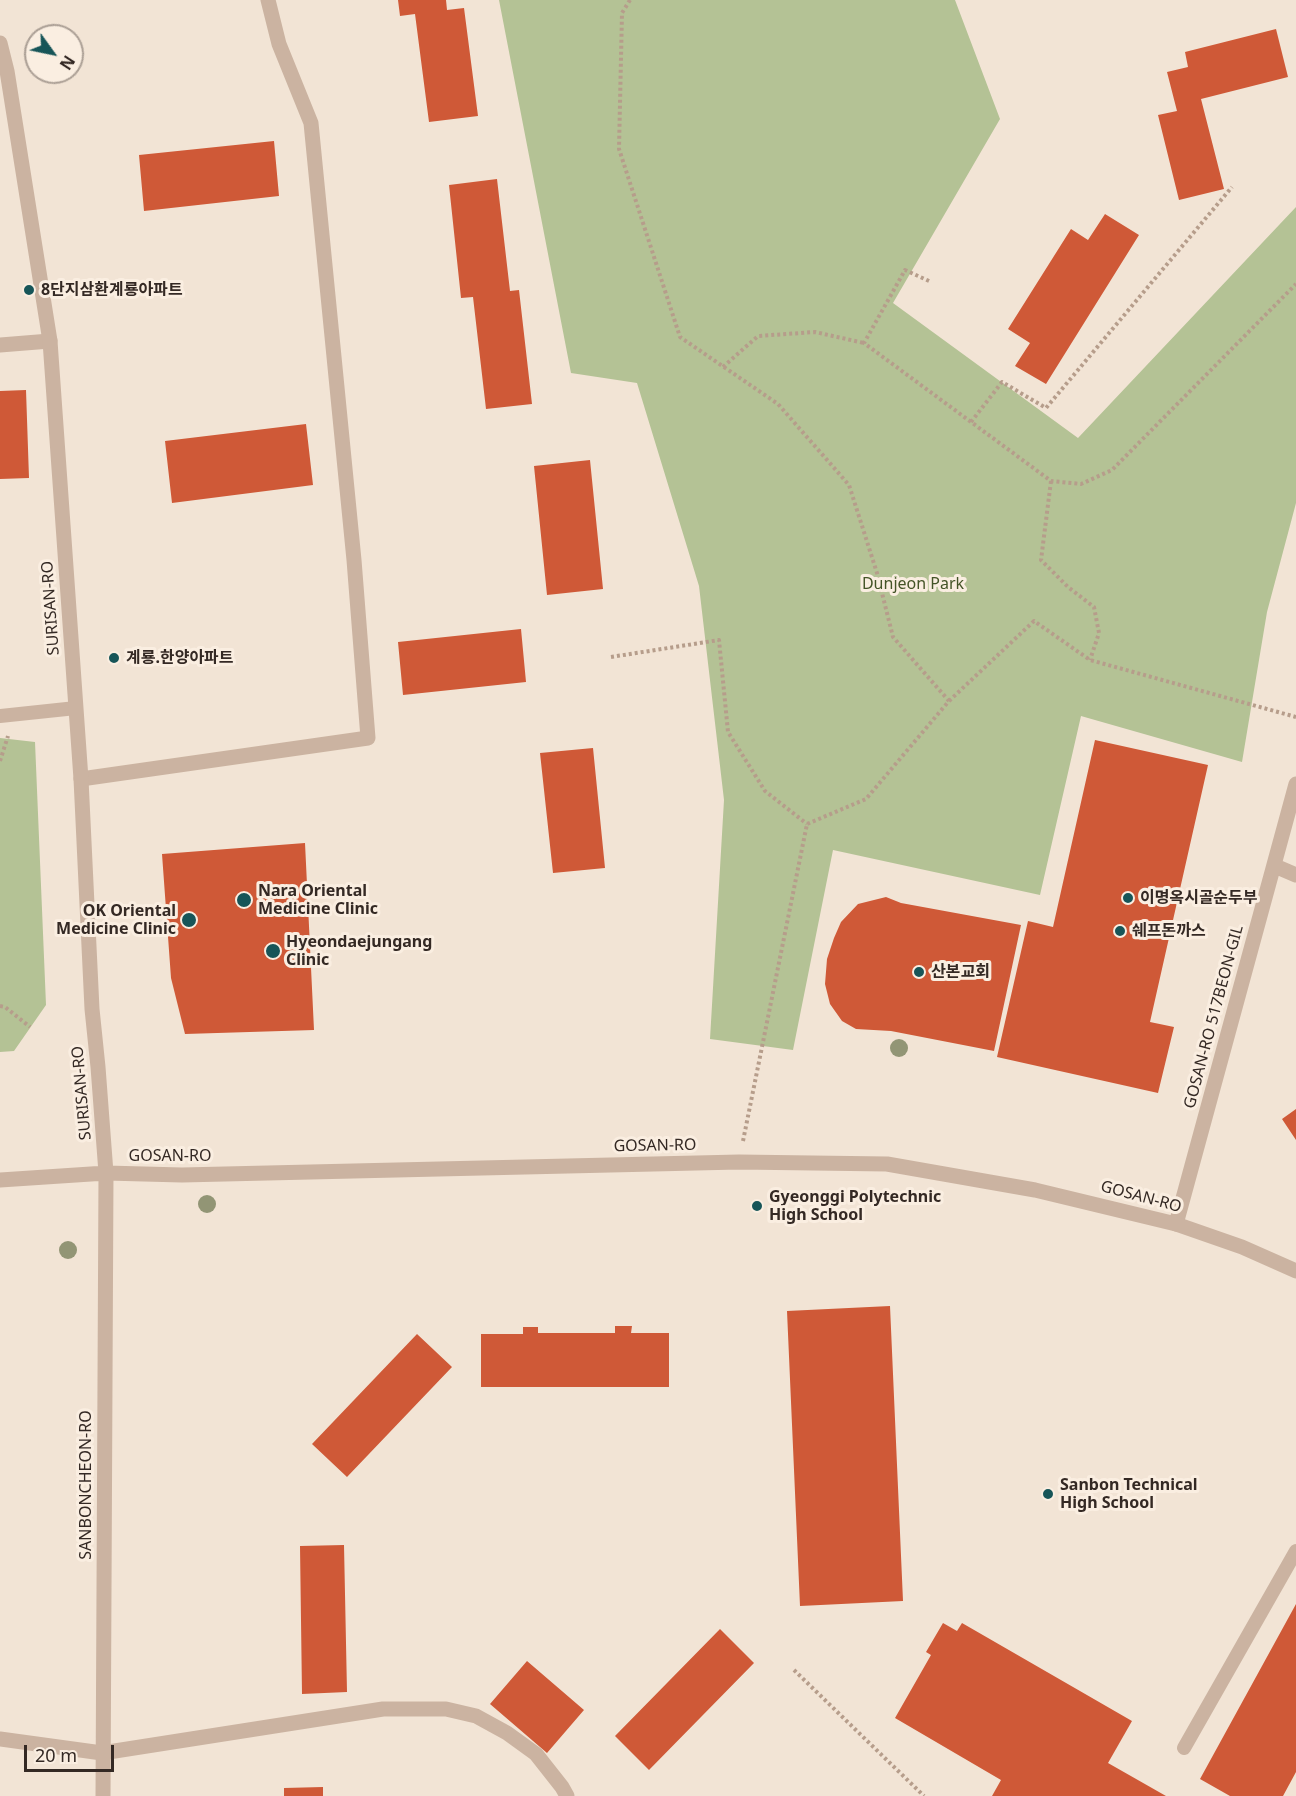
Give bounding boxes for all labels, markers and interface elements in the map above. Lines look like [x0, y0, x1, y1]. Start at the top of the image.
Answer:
north arrow [24, 24, 84, 84]
text: N [55, 51, 80, 74]
place label: 8단지삼환계룡아파트 [41, 280, 183, 300]
marker: 8단지삼환계룡아파트 [22, 283, 36, 297]
street label: SURISAN-RO [38, 560, 64, 656]
park label: Dunjeon Park [862, 574, 964, 594]
place label: 계룡.한양아파트 [126, 648, 234, 668]
marker: 계룡.한양아파트 [107, 651, 121, 665]
place label: Nara Oriental Medicine Clinic [258, 881, 378, 919]
place label: 이명옥시골순두부 [1140, 888, 1258, 908]
marker: Nara Oriental Medicine Clinic [235, 891, 253, 909]
marker: 이명옥시골순두부 [1121, 891, 1135, 905]
place label: OK Oriental Medicine Clinic [56, 901, 176, 939]
marker: OK Oriental Medicine Clinic [180, 911, 198, 929]
place label: 쉐프돈까스 [1132, 921, 1206, 941]
street label: GOSAN-RO 517BEON-GIL [1180, 923, 1248, 1111]
marker: 쉐프돈까스 [1113, 924, 1127, 938]
place label: Hyeondaejungang Clinic [286, 932, 432, 970]
marker: Hyeondaejungang Clinic [264, 942, 282, 960]
place label: 산본교회 [931, 962, 990, 982]
marker: 산본교회 [912, 965, 926, 979]
street label: SURISAN-RO [68, 1045, 96, 1141]
street label: GOSAN-RO [613, 1136, 697, 1156]
street label: GOSAN-RO [129, 1146, 211, 1166]
street label: GOSAN-RO [1098, 1177, 1184, 1217]
place label: Gyeonggi Polytechnic High School [769, 1187, 941, 1225]
marker: Gyeonggi Polytechnic High School [750, 1199, 764, 1213]
street label: SANBONCHEON-RO [76, 1410, 96, 1560]
place label: Sanbon Technical High School [1060, 1475, 1198, 1513]
marker: Sanbon Technical High School [1041, 1487, 1055, 1501]
scale bar [27, 1733, 117, 1771]
text: 20 m [35, 1743, 77, 1767]

